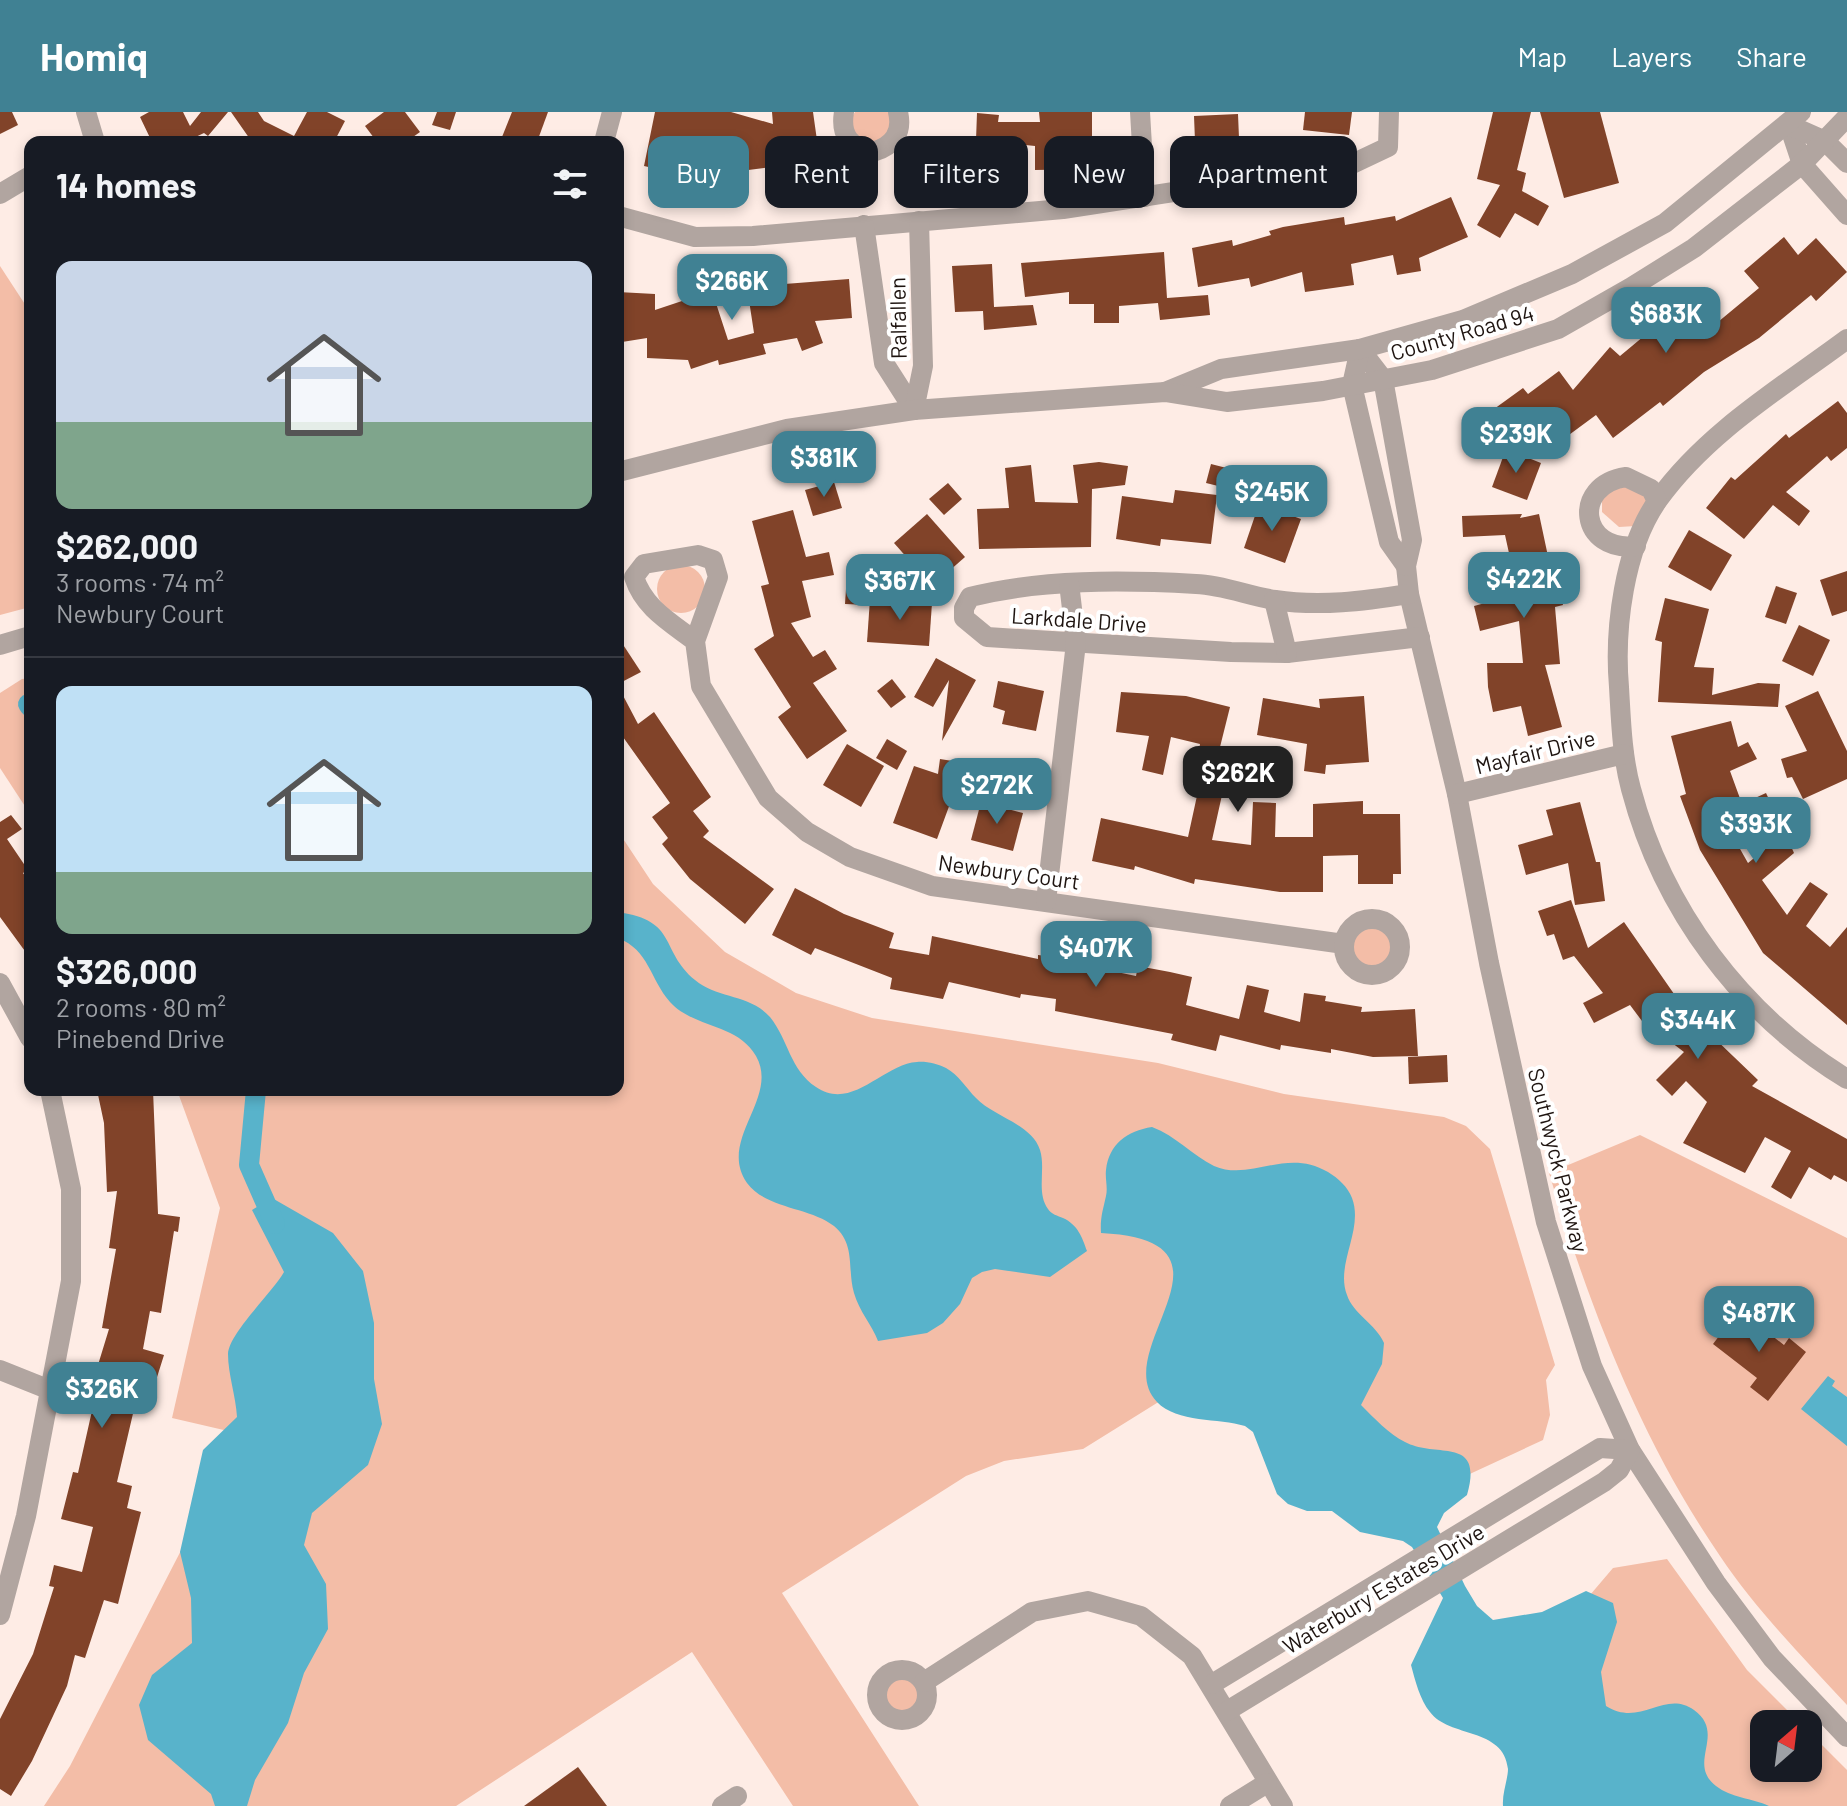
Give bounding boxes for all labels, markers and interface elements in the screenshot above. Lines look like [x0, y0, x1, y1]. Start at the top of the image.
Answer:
text: Homiq [40, 33, 148, 79]
text: Map [1517, 39, 1567, 73]
text: Layers [1611, 39, 1692, 73]
text: Share [1736, 39, 1807, 73]
chip: Buy [648, 136, 749, 208]
chip: Rent [765, 136, 878, 208]
chip: Filters [894, 136, 1028, 208]
chip: New [1044, 136, 1154, 208]
chip: Apartment [1170, 136, 1357, 208]
icon: filters [548, 162, 592, 206]
text: 14 homes [56, 164, 197, 205]
pin: $266K [676, 254, 788, 322]
text: $266K [695, 264, 769, 295]
street label: Ralfallen [883, 277, 911, 359]
pin: $683K [1610, 287, 1722, 355]
text: $683K [1629, 297, 1703, 328]
street label: County Road 94 [1387, 299, 1537, 365]
icon: home [252, 313, 396, 457]
pin: $239K [1460, 407, 1572, 475]
text: $239K [1479, 417, 1553, 448]
pin: $381K [768, 431, 880, 499]
text: $381K [790, 441, 858, 472]
pin: $245K [1216, 465, 1328, 533]
text: $245K [1234, 475, 1310, 506]
text: $262,000 [56, 525, 198, 566]
pin: $422K [1468, 552, 1580, 620]
pin: $367K [844, 554, 956, 622]
text: $422K [1486, 562, 1562, 593]
text: $367K [864, 564, 936, 595]
text: 3 rooms · 74 m² [56, 566, 224, 597]
text: Newbury Court [56, 597, 225, 628]
street label: Larkdale Drive [1010, 601, 1148, 637]
street label: Mayfair Drive [1472, 724, 1598, 778]
icon: home [252, 738, 396, 882]
pin: $262K [1182, 746, 1294, 814]
text: $262K [1201, 756, 1275, 787]
pin: $272K [941, 758, 1053, 826]
text: $272K [960, 768, 1034, 799]
pin: $393K [1700, 797, 1812, 865]
text: $393K [1719, 807, 1793, 838]
street label: Newbury Court [937, 848, 1081, 894]
pin: $407K [1040, 921, 1152, 989]
text: $407K [1059, 931, 1133, 962]
text: $326,000 [56, 950, 197, 991]
text: 2 rooms · 80 m² [56, 991, 226, 1022]
pin: $344K [1642, 993, 1754, 1061]
text: $344K [1660, 1003, 1736, 1034]
text: Pinebend Drive [56, 1022, 225, 1053]
street label: Southwyck Parkway [1524, 1065, 1594, 1255]
pin: $487K [1703, 1286, 1815, 1354]
text: $487K [1722, 1296, 1796, 1327]
pin: $326K [46, 1362, 158, 1430]
text: $326K [65, 1372, 139, 1403]
street label: Waterbury Estates Drive [1278, 1518, 1488, 1658]
north arrow [1750, 1710, 1822, 1782]
map controls [1750, 1710, 1822, 1782]

